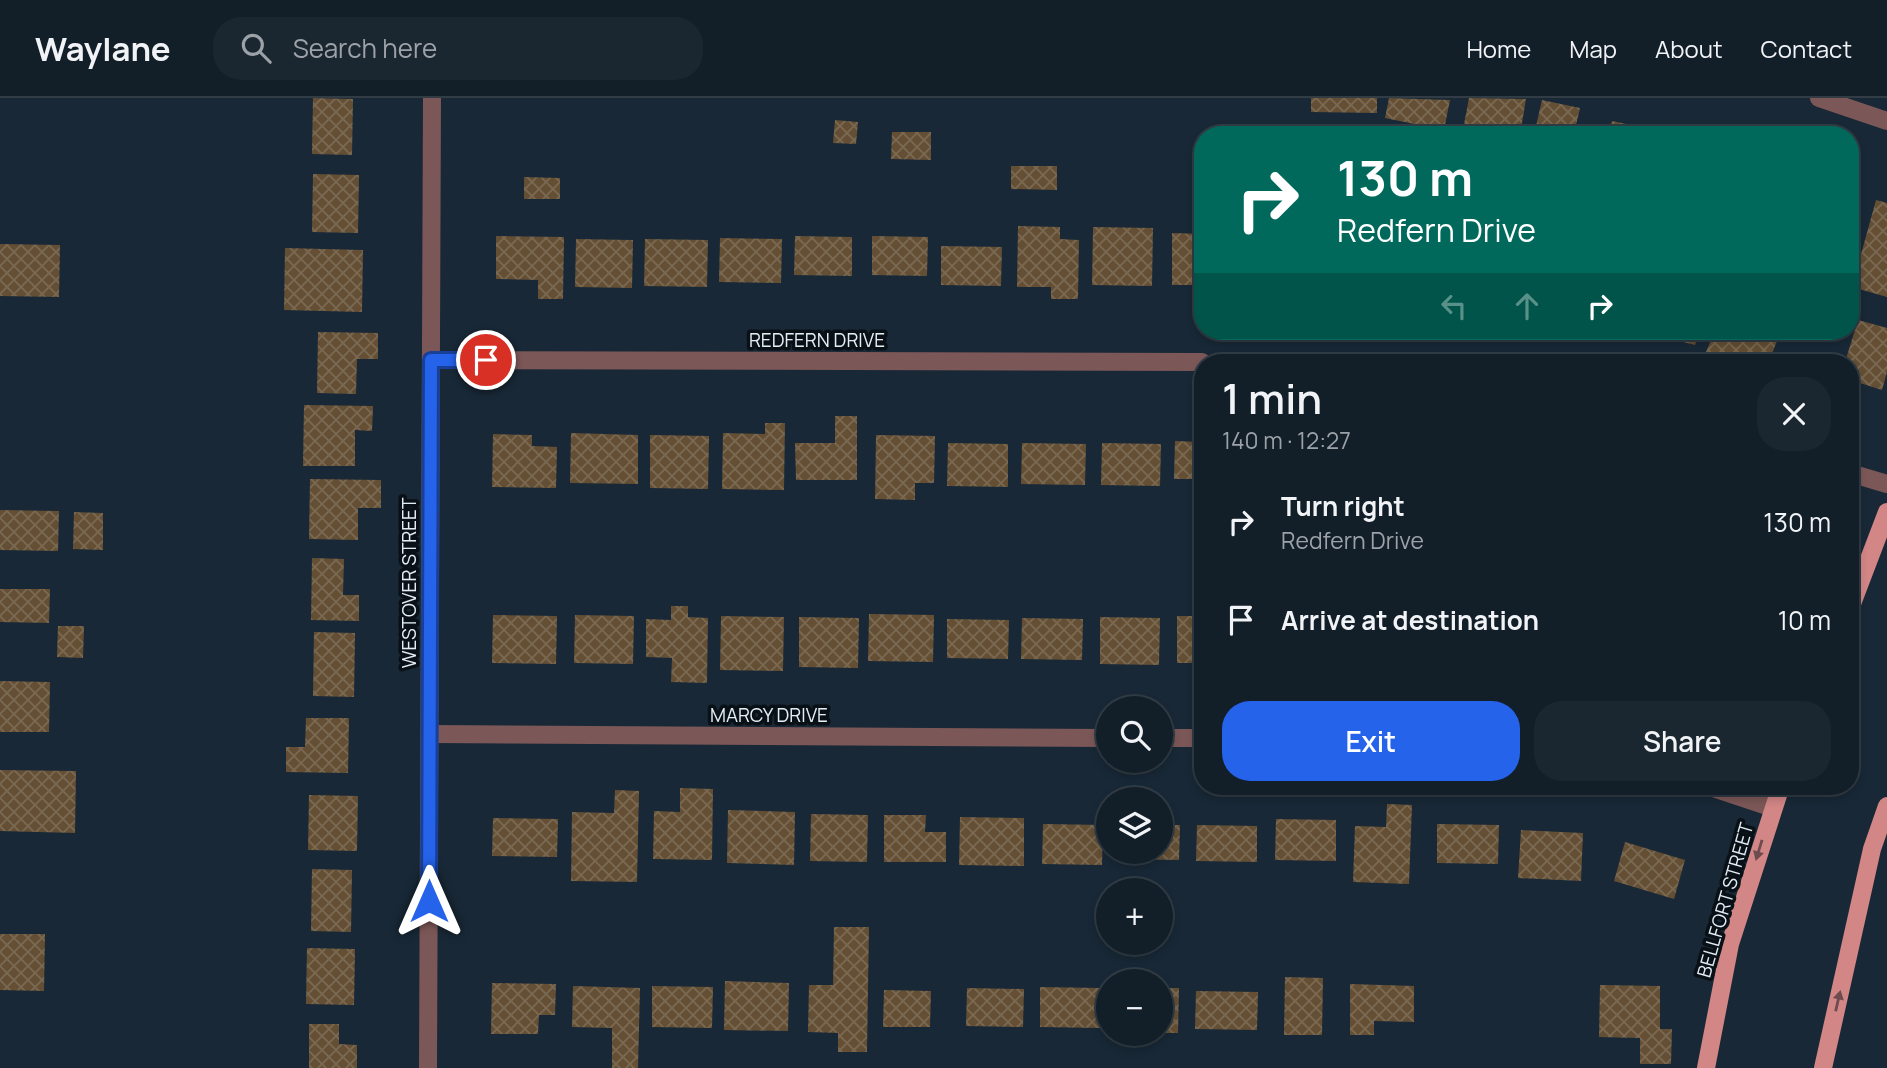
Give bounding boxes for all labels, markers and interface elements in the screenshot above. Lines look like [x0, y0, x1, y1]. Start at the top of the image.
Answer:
search box [213, 17, 703, 80]
text: Waylane [35, 26, 171, 71]
icon: search [237, 29, 275, 67]
text: Search here [293, 30, 437, 66]
text: Home [1466, 32, 1531, 65]
text: Map [1569, 32, 1617, 65]
text: About [1655, 32, 1723, 65]
text: Contact [1761, 32, 1852, 65]
text: 130 m [1337, 144, 1473, 211]
icon: right [1222, 154, 1313, 245]
text: Redfern Drive [1337, 208, 1536, 252]
icon: left [1435, 287, 1473, 325]
icon: ahead [1508, 287, 1546, 325]
icon: right [1581, 287, 1619, 325]
street label: REDFERN DRIVE [749, 327, 885, 353]
pin [456, 330, 516, 390]
icon: arrive [467, 341, 505, 379]
text: 1 min [1222, 369, 1322, 427]
button: close [1757, 377, 1831, 451]
text: 140 m · 12:27 [1222, 424, 1351, 456]
text: Turn right [1281, 488, 1405, 524]
street label: WESTOVER STREET [396, 497, 422, 668]
icon: right [1222, 503, 1260, 541]
text: 130 m [1763, 504, 1831, 540]
text: Redfern Drive [1281, 524, 1424, 556]
icon: arrive [1222, 601, 1260, 639]
text: Arrive at destination [1281, 602, 1539, 638]
text: 10 m [1778, 602, 1831, 638]
map controls [1096, 696, 1173, 1046]
button: search [1096, 696, 1173, 773]
button: Exit [1222, 701, 1520, 781]
button: Share [1534, 701, 1831, 781]
street label: MARCY DRIVE [710, 702, 828, 728]
button: layers [1096, 787, 1173, 864]
street label: BELLFORT STREET [1690, 819, 1760, 980]
one-way arrow [1754, 840, 1764, 861]
position arrow [392, 864, 466, 938]
button: + [1096, 878, 1173, 955]
button: − [1096, 969, 1173, 1046]
one-way arrow [1832, 990, 1843, 1012]

